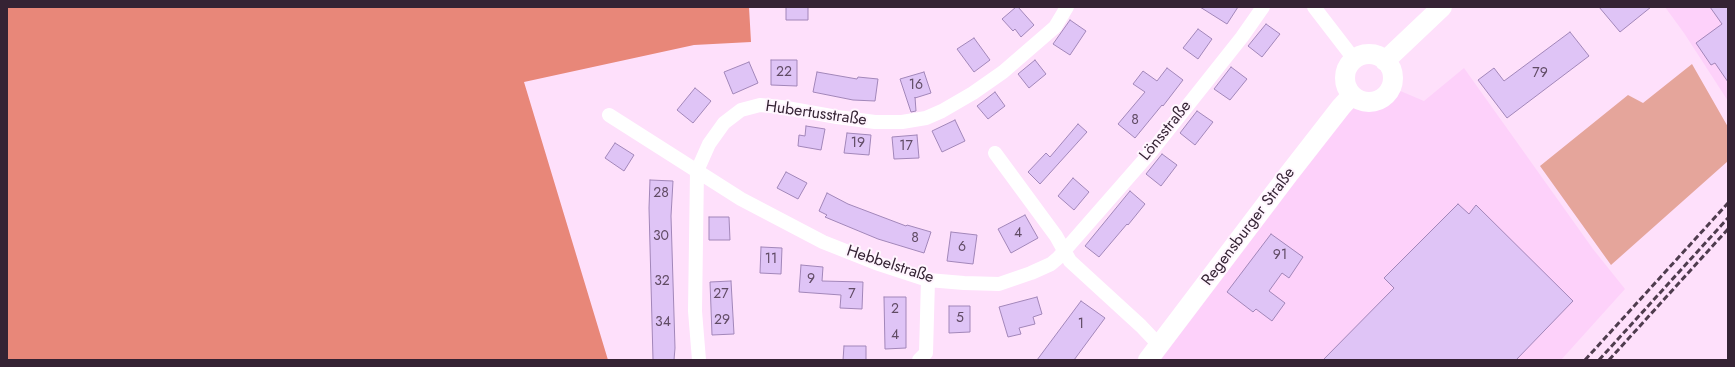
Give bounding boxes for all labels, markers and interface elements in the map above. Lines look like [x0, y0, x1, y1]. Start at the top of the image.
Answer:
house number: 22 [776, 65, 792, 81]
house number: 79 [1532, 66, 1548, 82]
house number: 16 [909, 78, 923, 94]
street label: Hubertusstraße [764, 97, 868, 131]
street label: Lönsstraße [1136, 97, 1196, 165]
house number: 8 [1131, 113, 1139, 129]
house number: 19 [851, 136, 865, 152]
house number: 17 [899, 139, 913, 155]
street label: Regensburger Straße [1198, 164, 1300, 290]
house number: 28 [653, 186, 669, 202]
house number: 4 [1014, 226, 1022, 242]
house number: 30 [653, 229, 669, 245]
house number: 8 [911, 231, 919, 247]
house number: 6 [958, 240, 966, 256]
street label: Hebbelstraße [844, 242, 936, 288]
house number: 91 [1273, 248, 1287, 264]
house number: 11 [765, 252, 777, 268]
house number: 9 [807, 272, 815, 288]
house number: 32 [654, 274, 670, 290]
house number: 27 [713, 287, 729, 303]
house number: 7 [848, 287, 856, 303]
house number: 2 [891, 302, 899, 318]
house number: 5 [956, 311, 964, 327]
house number: 29 [714, 313, 730, 329]
house number: 34 [655, 315, 671, 331]
house number: 1 [1078, 317, 1084, 333]
house number: 4 [891, 328, 899, 344]

